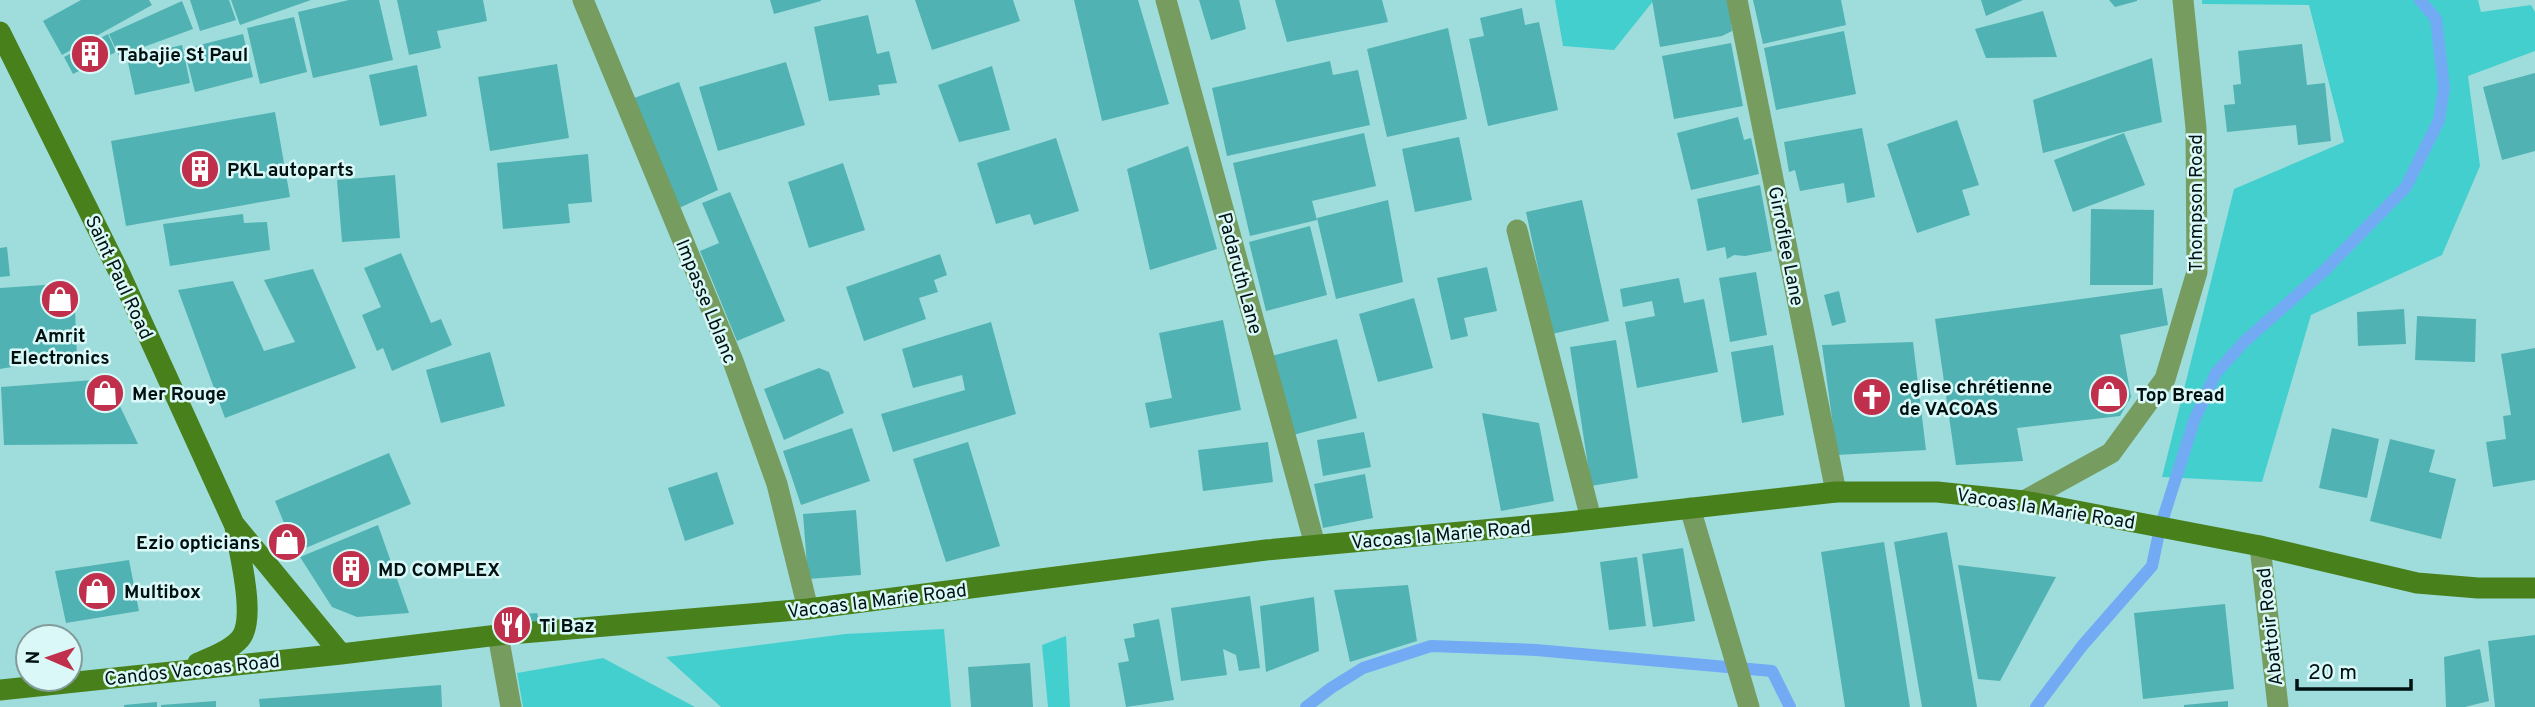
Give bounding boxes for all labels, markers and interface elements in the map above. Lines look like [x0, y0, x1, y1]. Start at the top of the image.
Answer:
building icon: Tabajie St Paul [69, 33, 111, 75]
place label: Tabajie St Paul [117, 44, 248, 68]
street label: Thompson Road [2185, 134, 2209, 272]
building icon: PKL autoparts [179, 148, 221, 190]
place label: PKL autoparts [227, 159, 354, 183]
street label: Girroflee Lane [1762, 185, 1808, 308]
street label: Padaruth Lane [1211, 210, 1267, 337]
street label: Saint Paul Road [79, 212, 157, 344]
street label: Impasse Lblanc [669, 236, 741, 367]
shop icon: Amrit Electronics [39, 278, 81, 320]
place label: Amrit Electronics [10, 325, 110, 371]
shop icon: Mer Rouge [84, 372, 126, 414]
shop icon: Top Bread [2088, 373, 2130, 415]
church icon: eglise chrétienne de VACOAS [1851, 376, 1893, 418]
place label: eglise chrétienne de VACOAS [1899, 376, 2052, 422]
place label: Mer Rouge [132, 383, 226, 407]
place label: Top Bread [2136, 384, 2225, 408]
street label: Vacoas la Marie Road [1955, 484, 2137, 536]
street label: Vacoas la Marie Road [1350, 516, 1532, 556]
shop icon: Ezio opticians [266, 521, 308, 563]
place label: Ezio opticians [136, 532, 260, 556]
building icon: MD COMPLEX [330, 548, 372, 590]
place label: MD COMPLEX [378, 559, 500, 583]
street label: Abattoir Road [2253, 567, 2289, 687]
shop icon: Multibox [76, 570, 118, 612]
street label: Vacoas la Marie Road [786, 579, 968, 625]
place label: Multibox [124, 581, 201, 605]
restaurant icon: Ti Baz [491, 604, 533, 646]
place label: Ti Baz [539, 615, 595, 639]
north arrow [14, 623, 84, 693]
scale bar [2297, 648, 2411, 692]
text: N [22, 650, 46, 665]
street label: Candos Vacoas Road [103, 650, 281, 692]
text: 20 m [2308, 660, 2357, 687]

